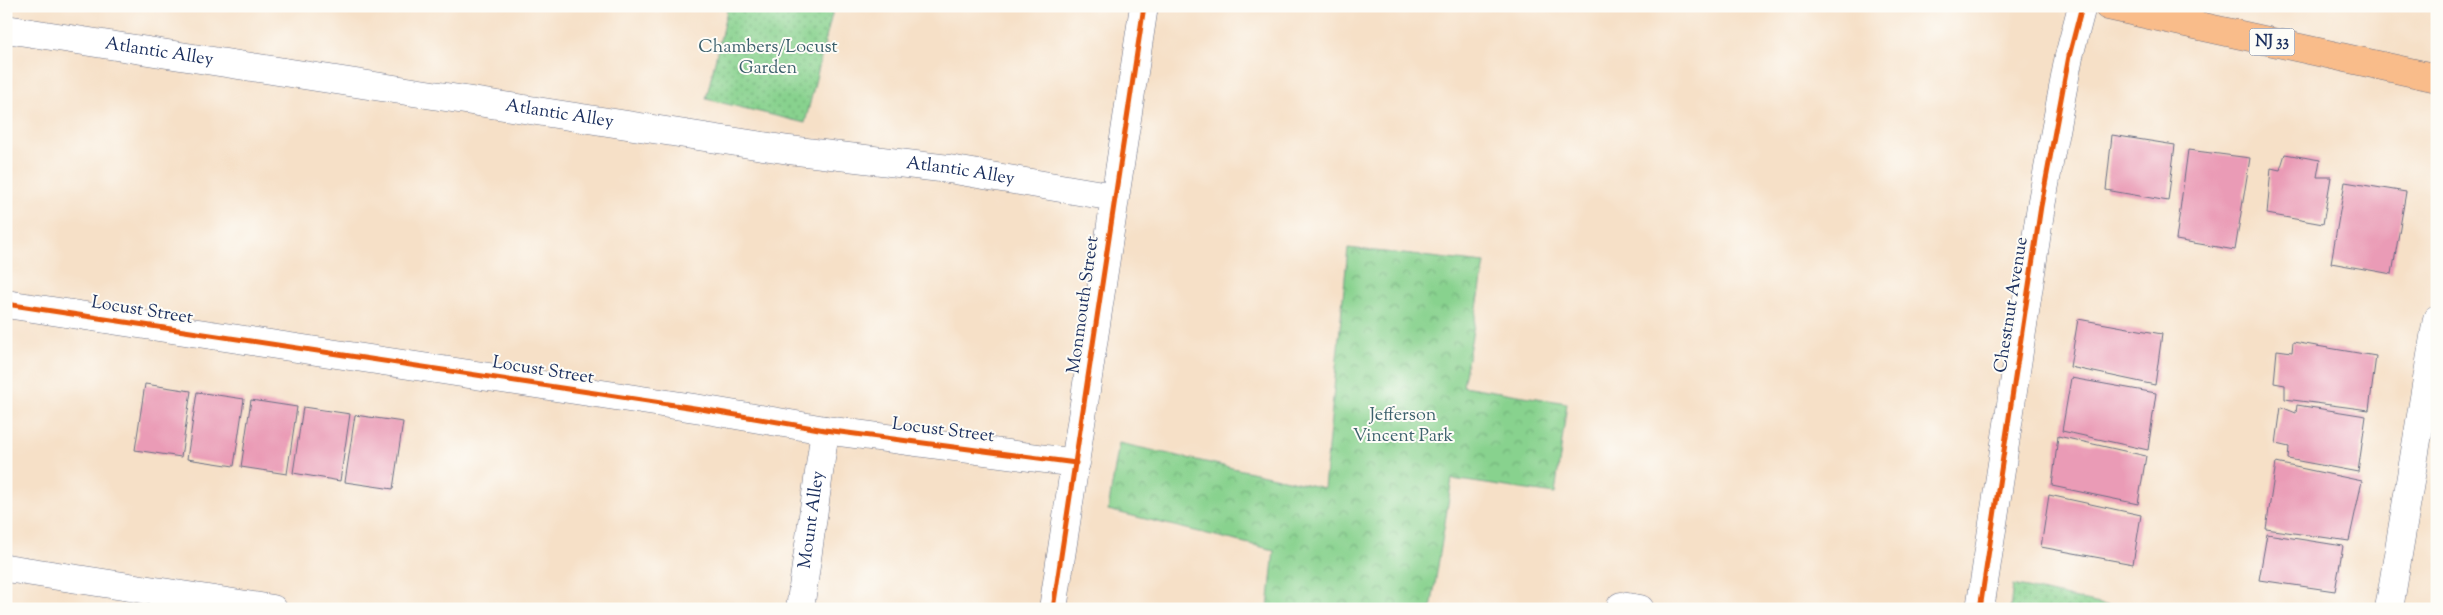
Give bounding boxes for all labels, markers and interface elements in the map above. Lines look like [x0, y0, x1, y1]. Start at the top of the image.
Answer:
road number: NJ 33 [2250, 28, 2294, 56]
street label: Atlantic Alley [103, 31, 215, 74]
park label: Chambers/Locust Garden [698, 35, 838, 82]
street label: Atlantic Alley [503, 93, 615, 136]
street label: Atlantic Alley [905, 151, 1016, 193]
street label: Monmouth Street [1061, 235, 1107, 375]
street label: Chestnut Avenue [1988, 235, 2036, 375]
street label: Locust Street [89, 290, 195, 332]
street label: Locust Street [490, 350, 596, 392]
park label: Jefferson Vincent Park [1353, 403, 1453, 450]
street label: Locust Street [890, 412, 996, 450]
street label: Mount Alley [793, 469, 832, 570]

